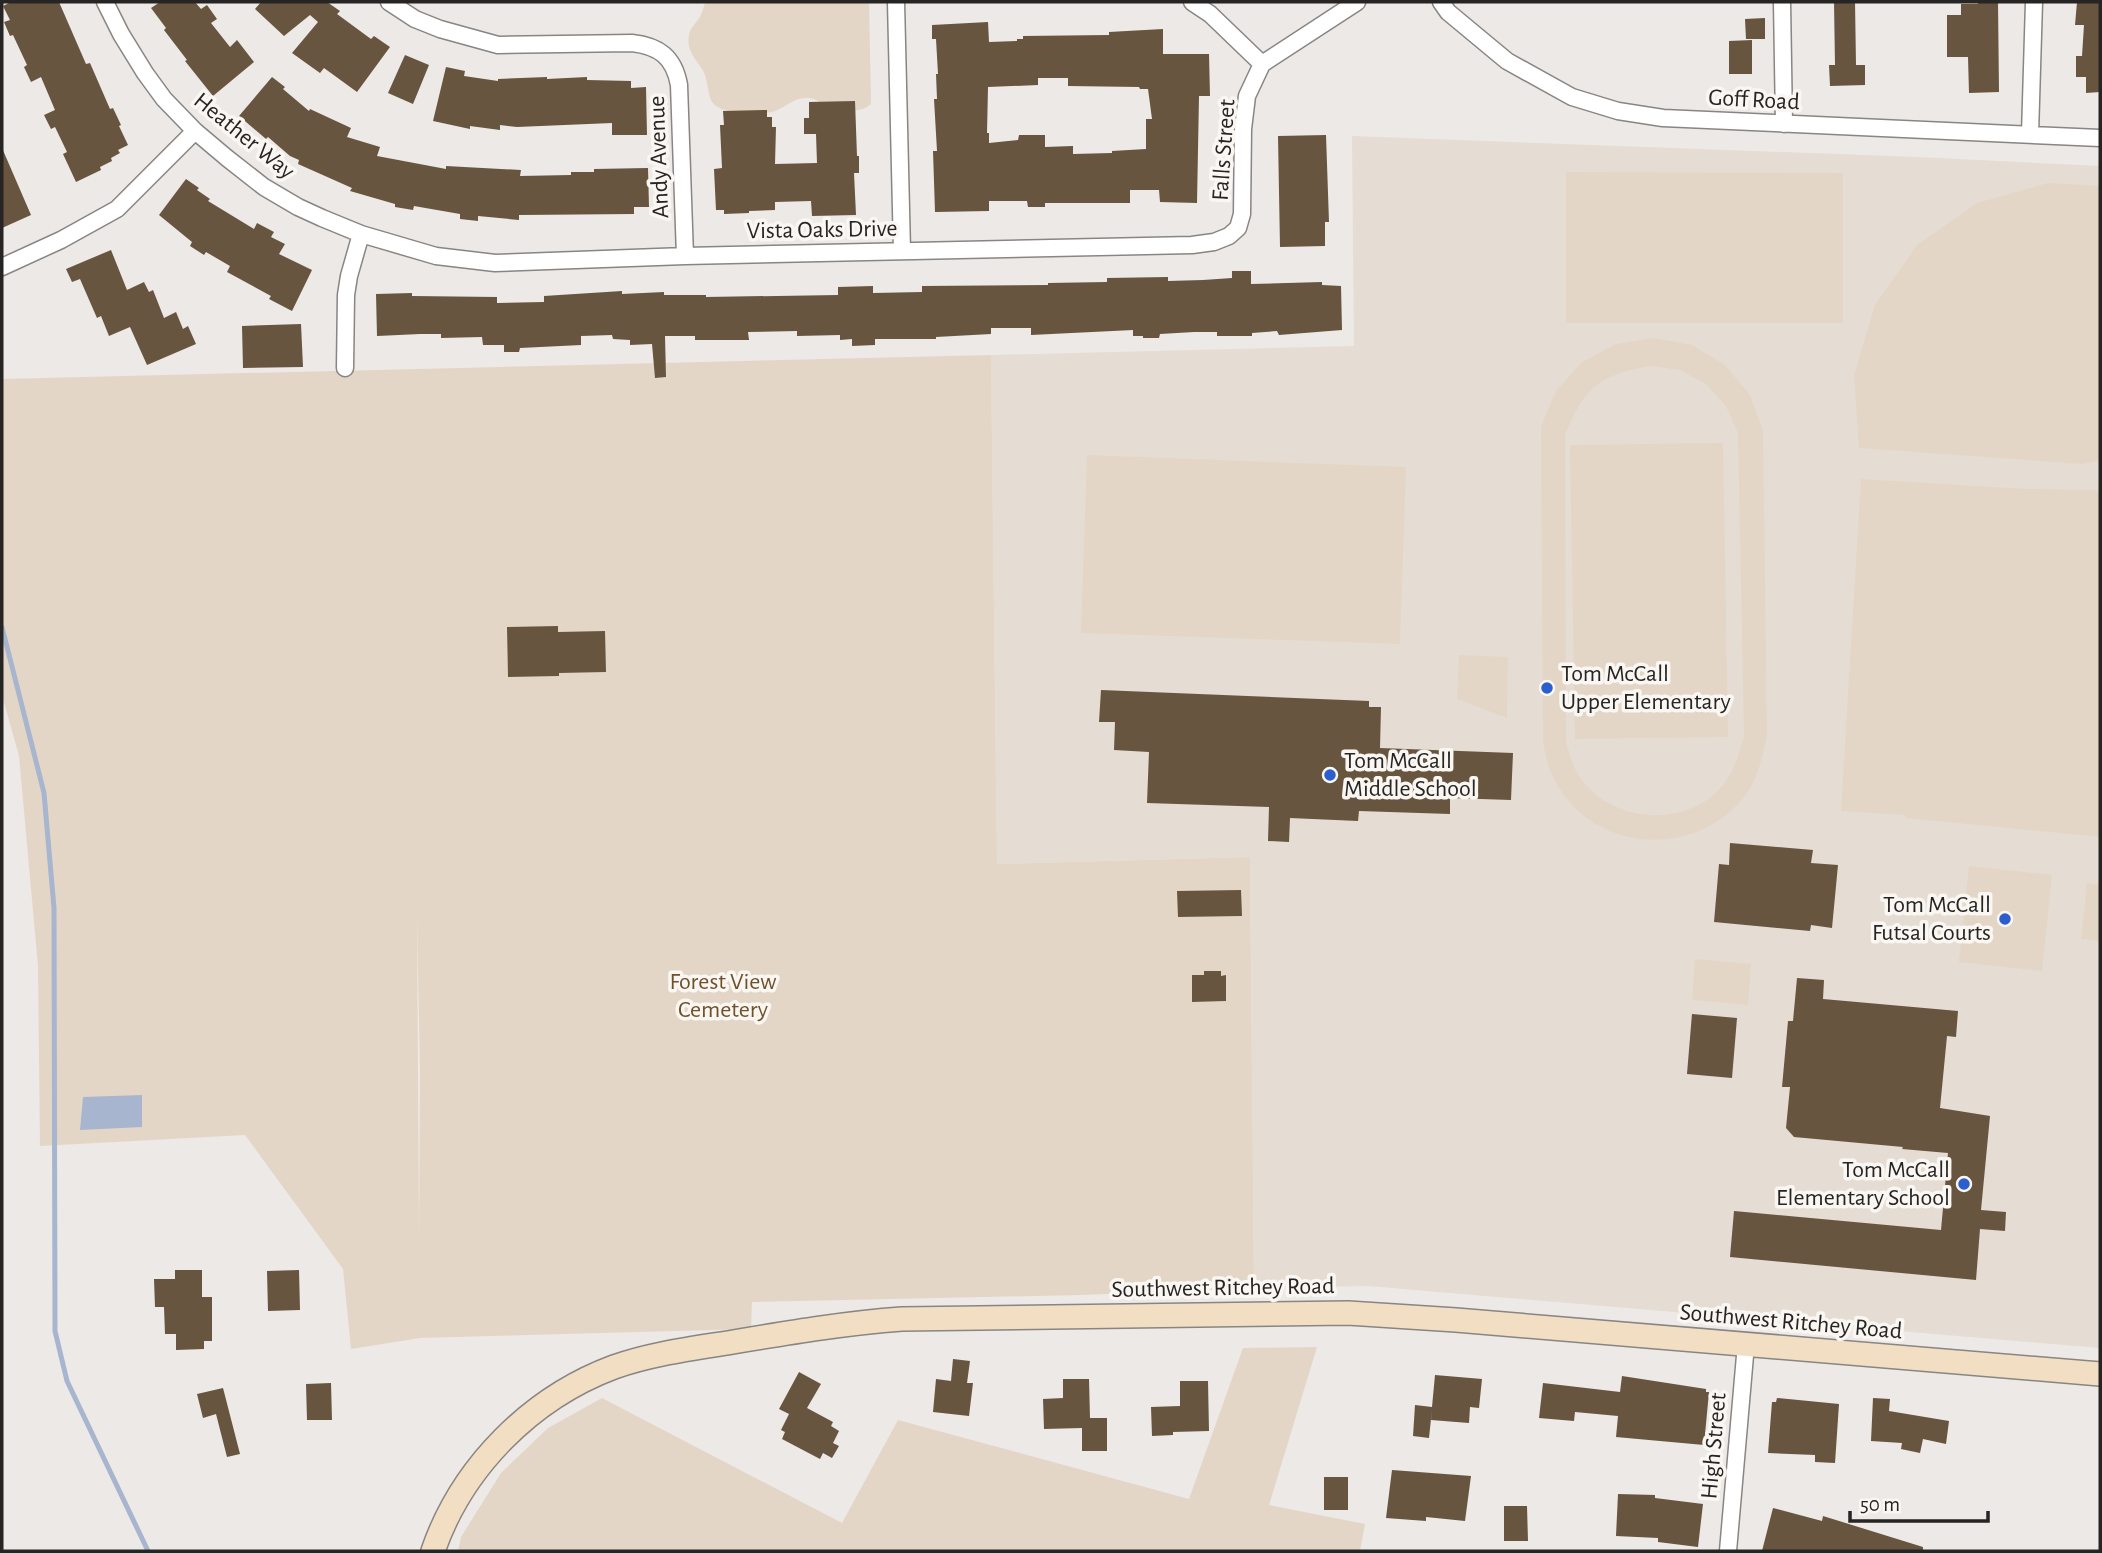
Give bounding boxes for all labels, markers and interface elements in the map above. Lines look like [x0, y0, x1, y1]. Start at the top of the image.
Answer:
street label: Goff Road [1708, 86, 1800, 114]
street label: Heather Way [189, 88, 299, 184]
street label: Andy Avenue [645, 95, 673, 219]
street label: Falls Street [1208, 98, 1240, 202]
street label: Vista Oaks Drive [746, 217, 898, 243]
place label: Tom McCall Upper Elementary [1561, 662, 1731, 714]
marker: Tom McCall Upper Elementary [1539, 680, 1555, 696]
place label: Tom McCall Middle School [1344, 749, 1477, 801]
marker: Tom McCall Middle School [1322, 767, 1338, 783]
place label: Tom McCall Futsal Courts [1872, 893, 1991, 945]
marker: Tom McCall Futsal Courts [1997, 911, 2013, 927]
park label: Forest View Cemetery [670, 970, 776, 1022]
place label: Tom McCall Elementary School [1776, 1158, 1950, 1210]
marker: Tom McCall Elementary School [1956, 1176, 1972, 1192]
street label: Southwest Ritchey Road [1111, 1274, 1335, 1302]
street label: Southwest Ritchey Road [1679, 1300, 1903, 1344]
street label: High Street [1697, 1391, 1731, 1500]
scale bar [1850, 1480, 1988, 1524]
text: 50 m [1860, 1494, 1900, 1515]

